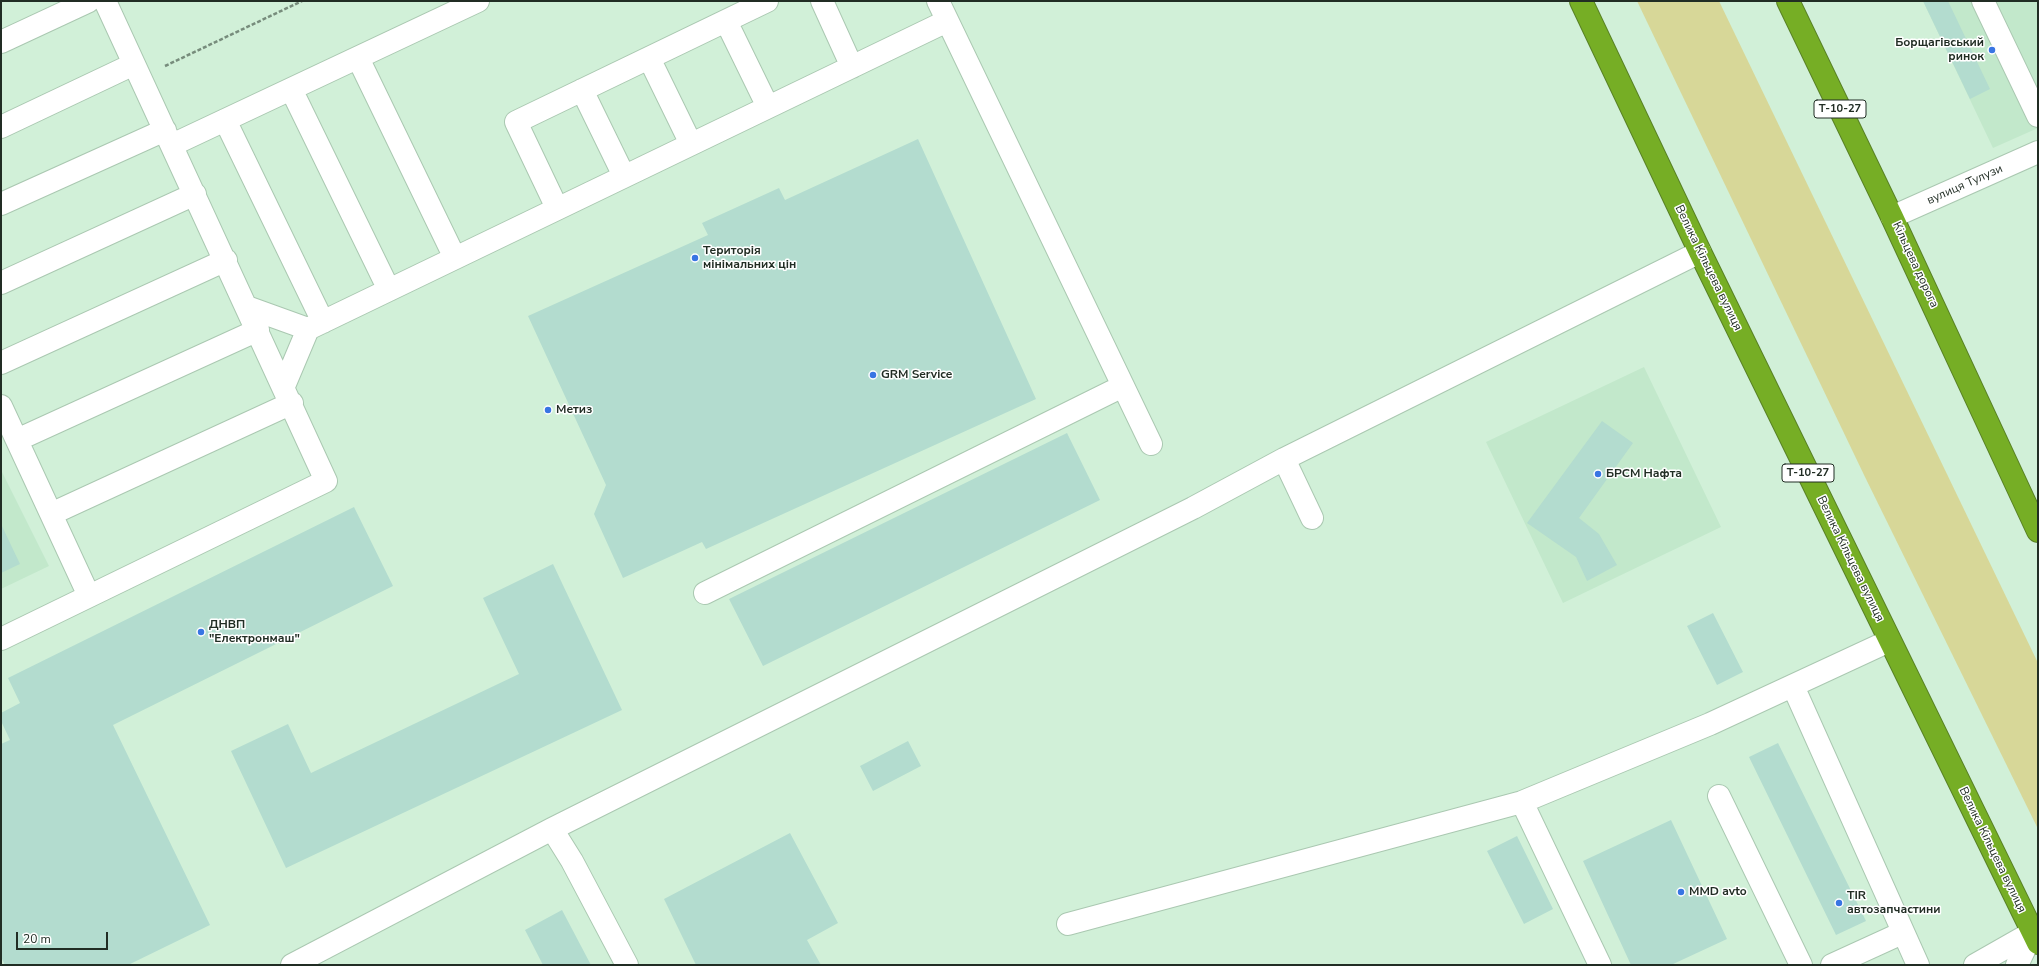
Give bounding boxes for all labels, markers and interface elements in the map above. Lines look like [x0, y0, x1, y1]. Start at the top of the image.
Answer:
place label: Борщагівський ринок [1895, 36, 1984, 64]
marker: Борщагівський ринок [1987, 45, 1997, 55]
road number: Т-10-27 [1814, 100, 1866, 118]
street label: вулиця Тулузи [1925, 162, 2005, 208]
street label: Велика Кільцева вулиця [1671, 203, 1745, 333]
street label: Кільцева дорога [1889, 220, 1941, 310]
place label: Територія мінімальних цін [703, 244, 796, 272]
marker: Територія мінімальних цін [690, 253, 700, 263]
place label: GRM Service [881, 368, 952, 382]
marker: GRM Service [868, 370, 878, 380]
place label: Метиз [556, 403, 592, 417]
marker: Метиз [543, 405, 553, 415]
road number: Т-10-27 [1782, 464, 1834, 482]
place label: БРСМ Нафта [1606, 467, 1682, 481]
marker: БРСМ Нафта [1593, 469, 1603, 479]
street label: Велика Кільцева вулиця [1813, 494, 1887, 624]
place label: ДНВП "Електронмаш" [209, 618, 300, 646]
marker: ДНВП "Електронмаш" [196, 627, 206, 637]
street label: Велика Кільцева вулиця [1955, 785, 2029, 915]
place label: MMD avto [1689, 885, 1747, 899]
marker: MMD avto [1676, 887, 1686, 897]
place label: TIR автозапчастини [1847, 889, 1941, 917]
marker: TIR автозапчастини [1834, 898, 1844, 908]
scale bar [18, 924, 110, 950]
text: 20 m [23, 931, 51, 947]

